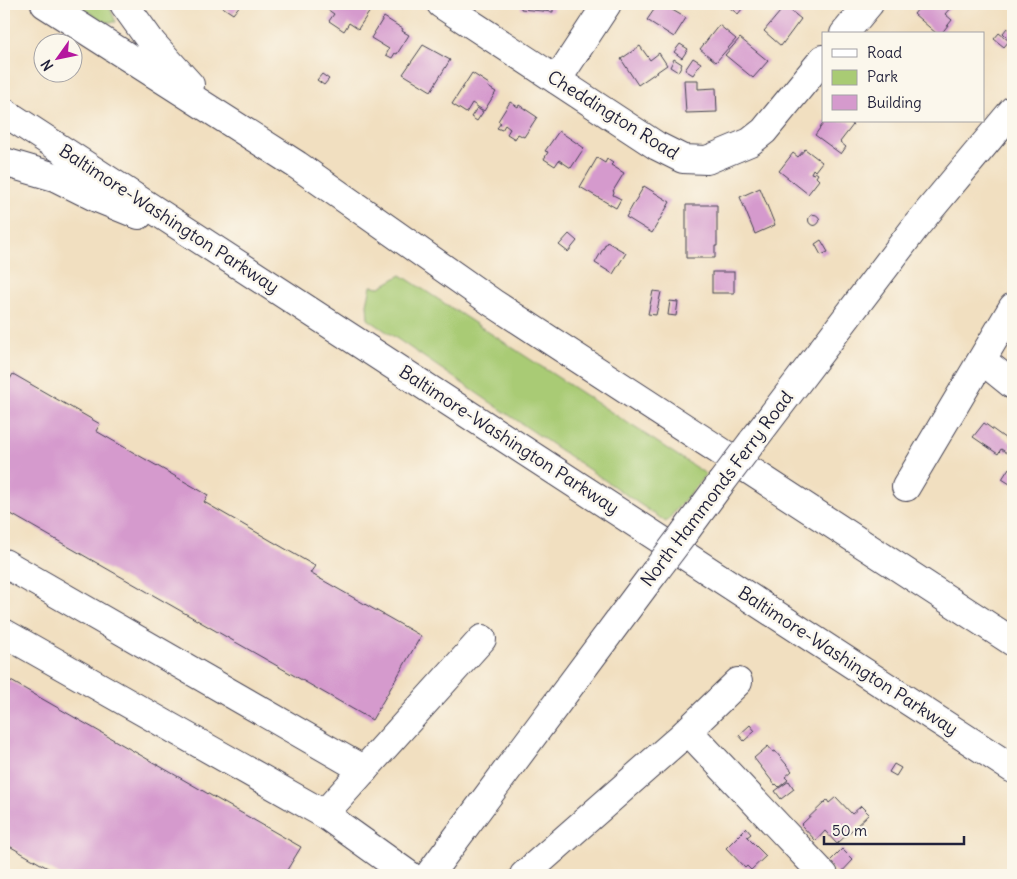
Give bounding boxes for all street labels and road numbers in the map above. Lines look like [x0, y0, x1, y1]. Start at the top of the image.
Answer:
street label: Cheddington Road [543, 65, 684, 164]
street label: Baltimore-Washington Parkway [55, 139, 284, 298]
street label: Baltimore-Washington Parkway [395, 360, 624, 519]
street label: North Hammonds Ferry Road [635, 386, 798, 591]
street label: Baltimore-Washington Parkway [734, 581, 963, 740]

